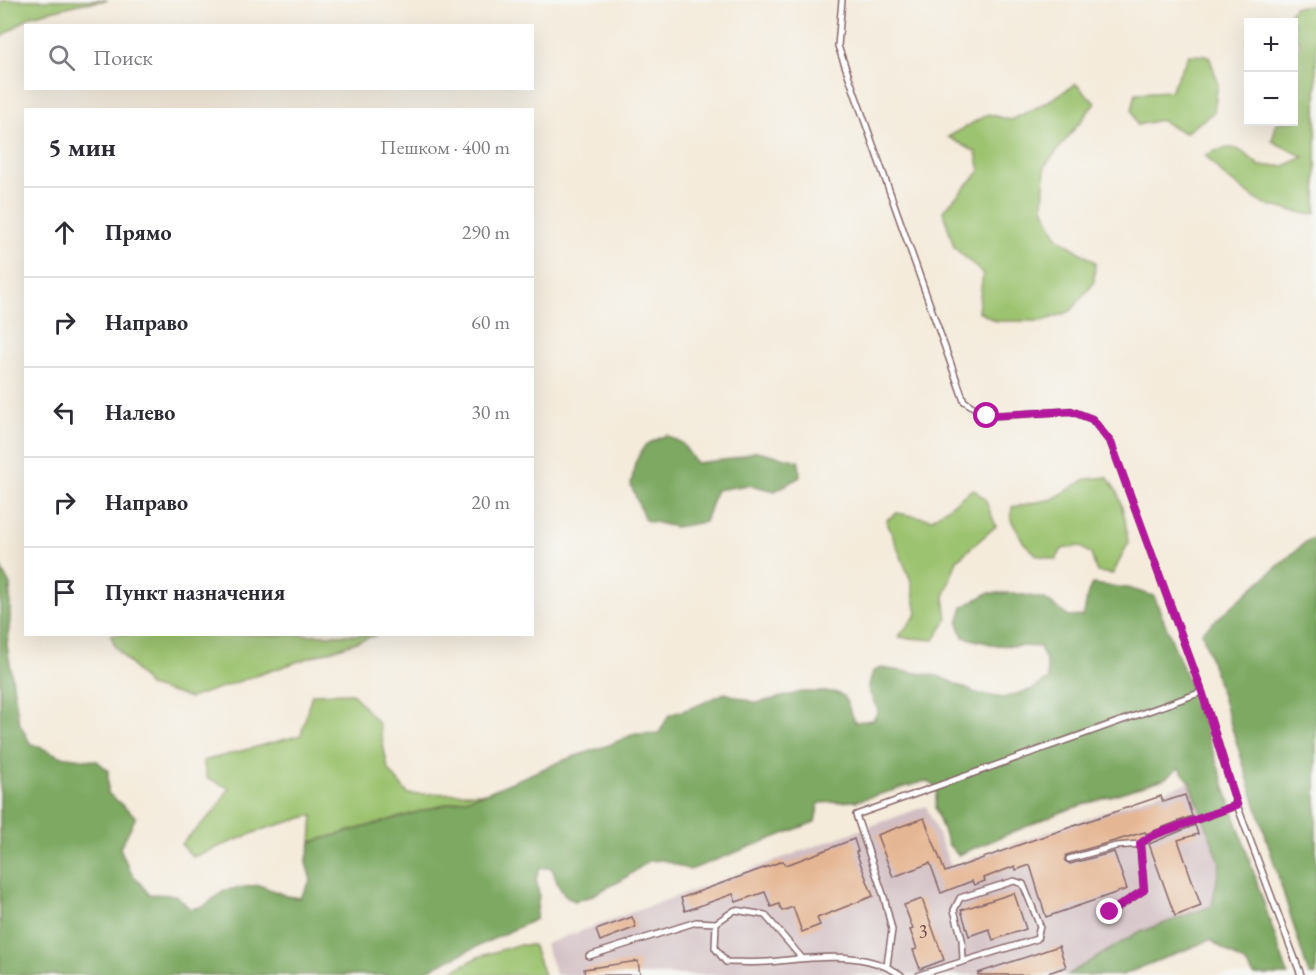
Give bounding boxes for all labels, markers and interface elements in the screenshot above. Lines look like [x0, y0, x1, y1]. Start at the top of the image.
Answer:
map controls [1244, 18, 1298, 126]
button: + [1244, 18, 1298, 72]
search box [24, 24, 534, 90]
icon: search [45, 41, 78, 74]
text: Поиск [93, 43, 153, 72]
button: − [1244, 72, 1298, 126]
text: 5 мин [48, 130, 116, 164]
text: Пешком · 400 m [380, 134, 510, 160]
icon: ahead [48, 216, 81, 249]
text: Прямо [105, 218, 172, 247]
text: 290 m [462, 219, 510, 245]
icon: right [48, 306, 81, 339]
text: Направо [105, 308, 188, 337]
text: 60 m [471, 309, 510, 335]
icon: left [48, 396, 81, 429]
text: Налево [105, 398, 175, 427]
text: 30 m [471, 399, 510, 425]
route start [973, 402, 999, 428]
icon: right [48, 486, 81, 519]
text: Направо [105, 488, 188, 517]
text: 20 m [471, 489, 510, 515]
icon: arrive [48, 576, 81, 609]
text: Пункт назначения [105, 578, 285, 607]
route end [1096, 898, 1122, 924]
house number: 3 [919, 920, 927, 943]

